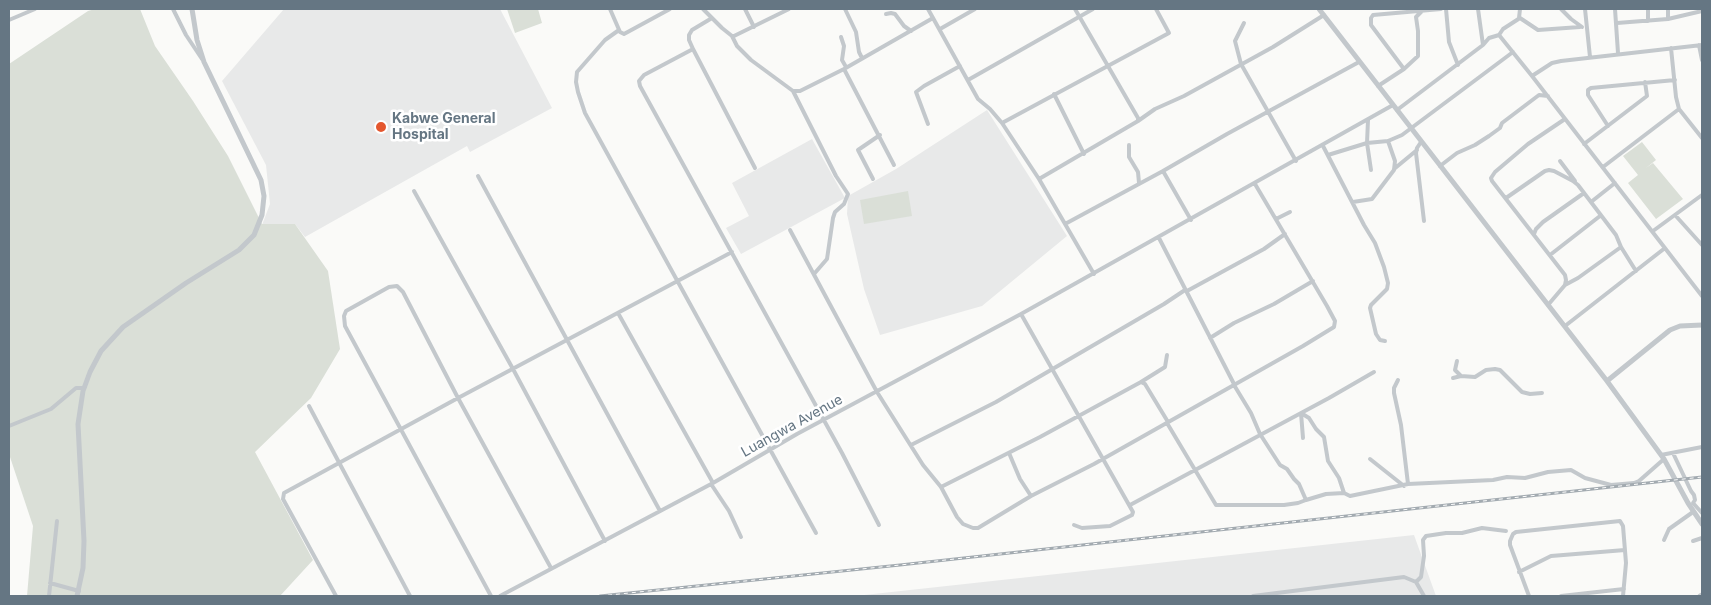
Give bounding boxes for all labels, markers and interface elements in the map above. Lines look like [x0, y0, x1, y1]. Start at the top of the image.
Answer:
place label: Kabwe General Hospital [392, 111, 496, 144]
marker: Kabwe General Hospital [374, 120, 388, 134]
street label: Luangwa Avenue [738, 391, 846, 461]

